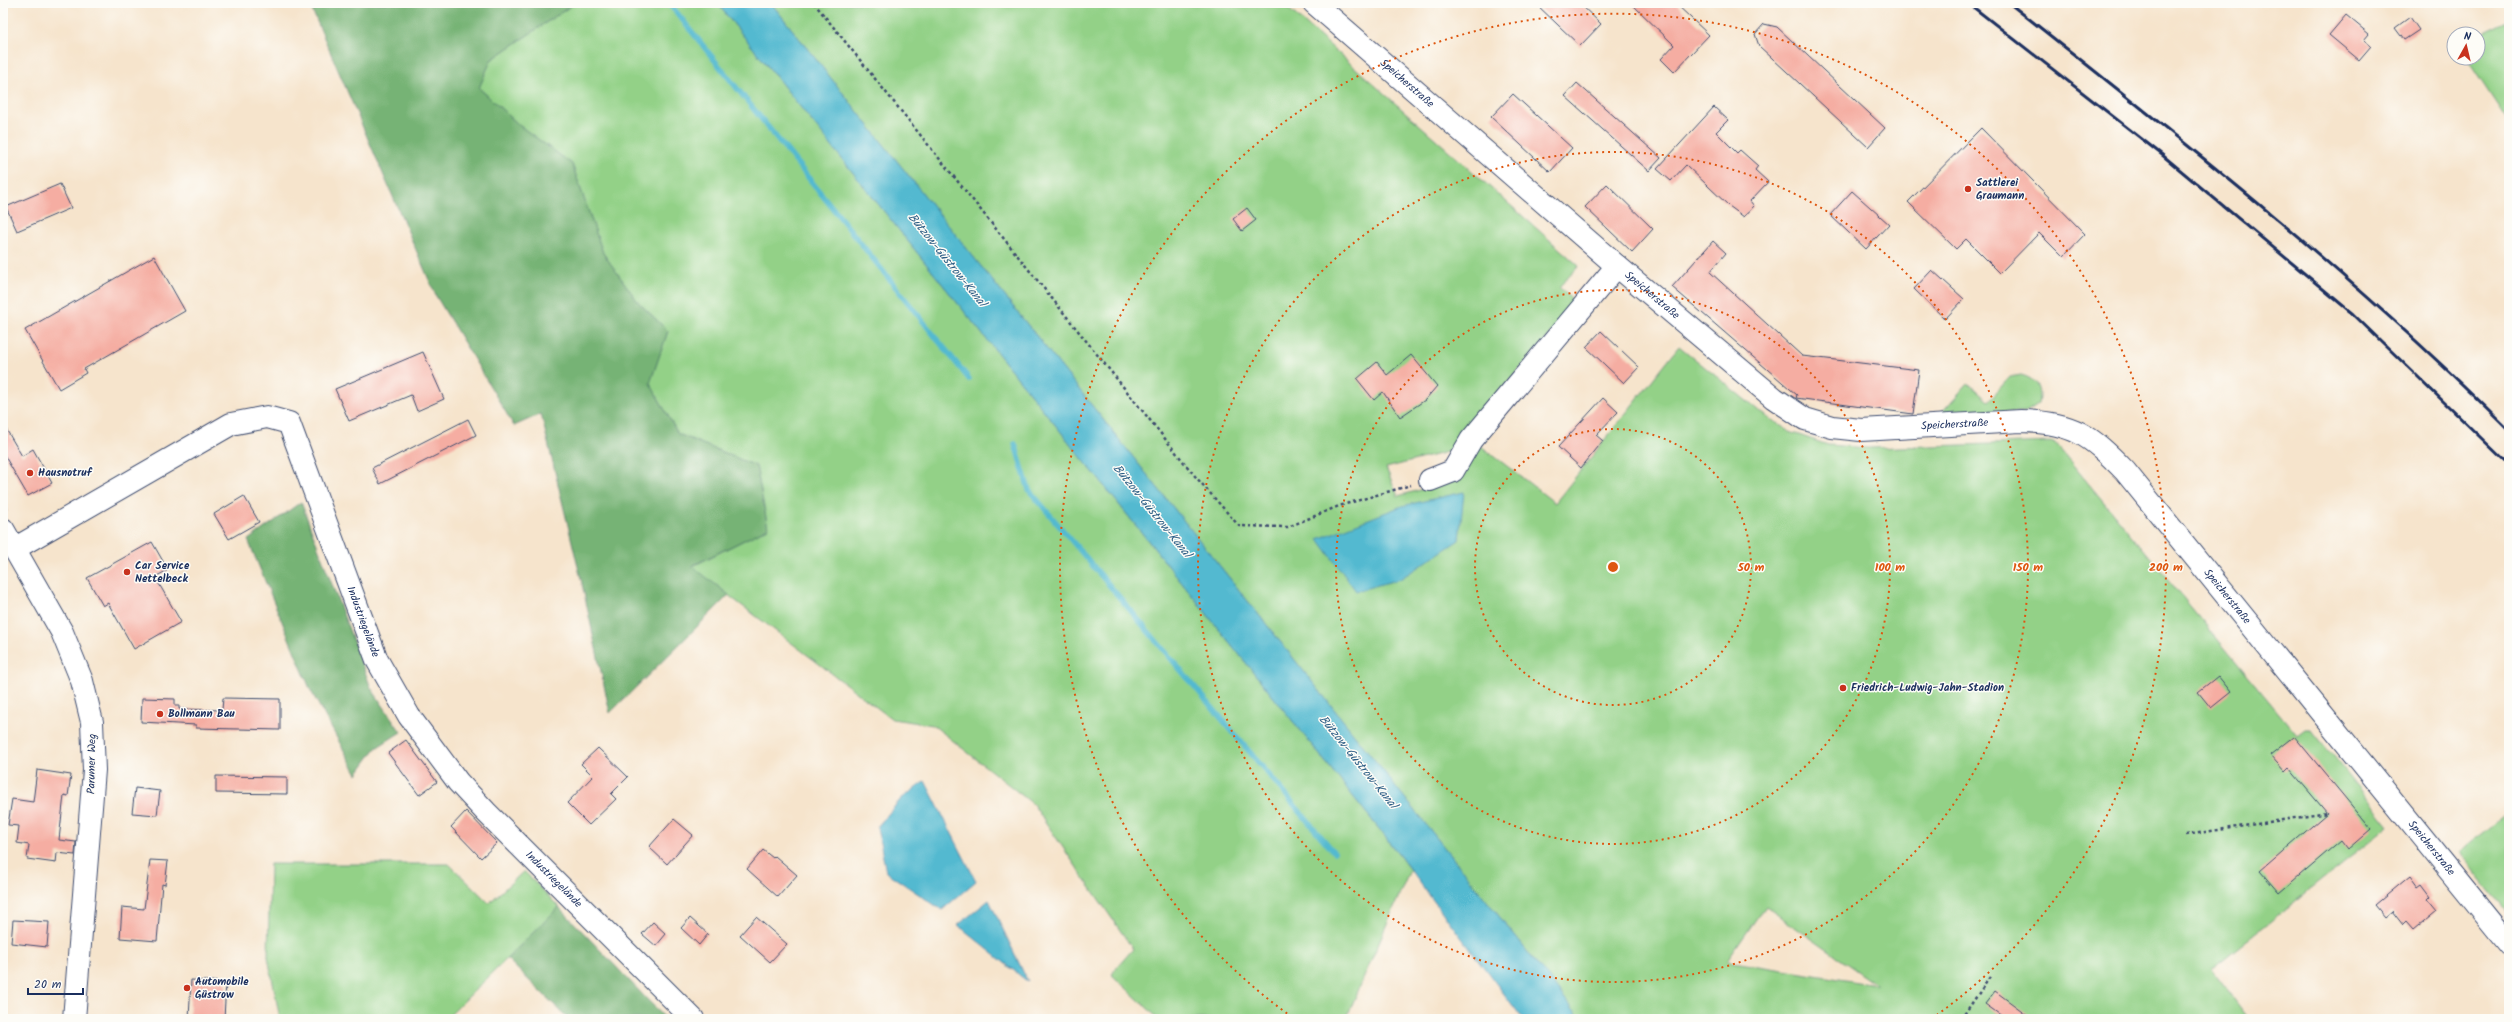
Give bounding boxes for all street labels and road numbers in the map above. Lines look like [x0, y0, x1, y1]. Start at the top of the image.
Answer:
street label: Speicherstraße [1376, 55, 1438, 113]
street label: Speicherstraße [1620, 267, 1684, 324]
street label: Speicherstraße [1921, 414, 1989, 436]
street label: Speicherstraße [2199, 565, 2255, 628]
street label: Industriegelände [341, 584, 384, 660]
street label: Parumer Weg [82, 734, 102, 794]
street label: Speicherstraße [2403, 816, 2459, 880]
street label: Industriegelände [521, 847, 586, 912]

